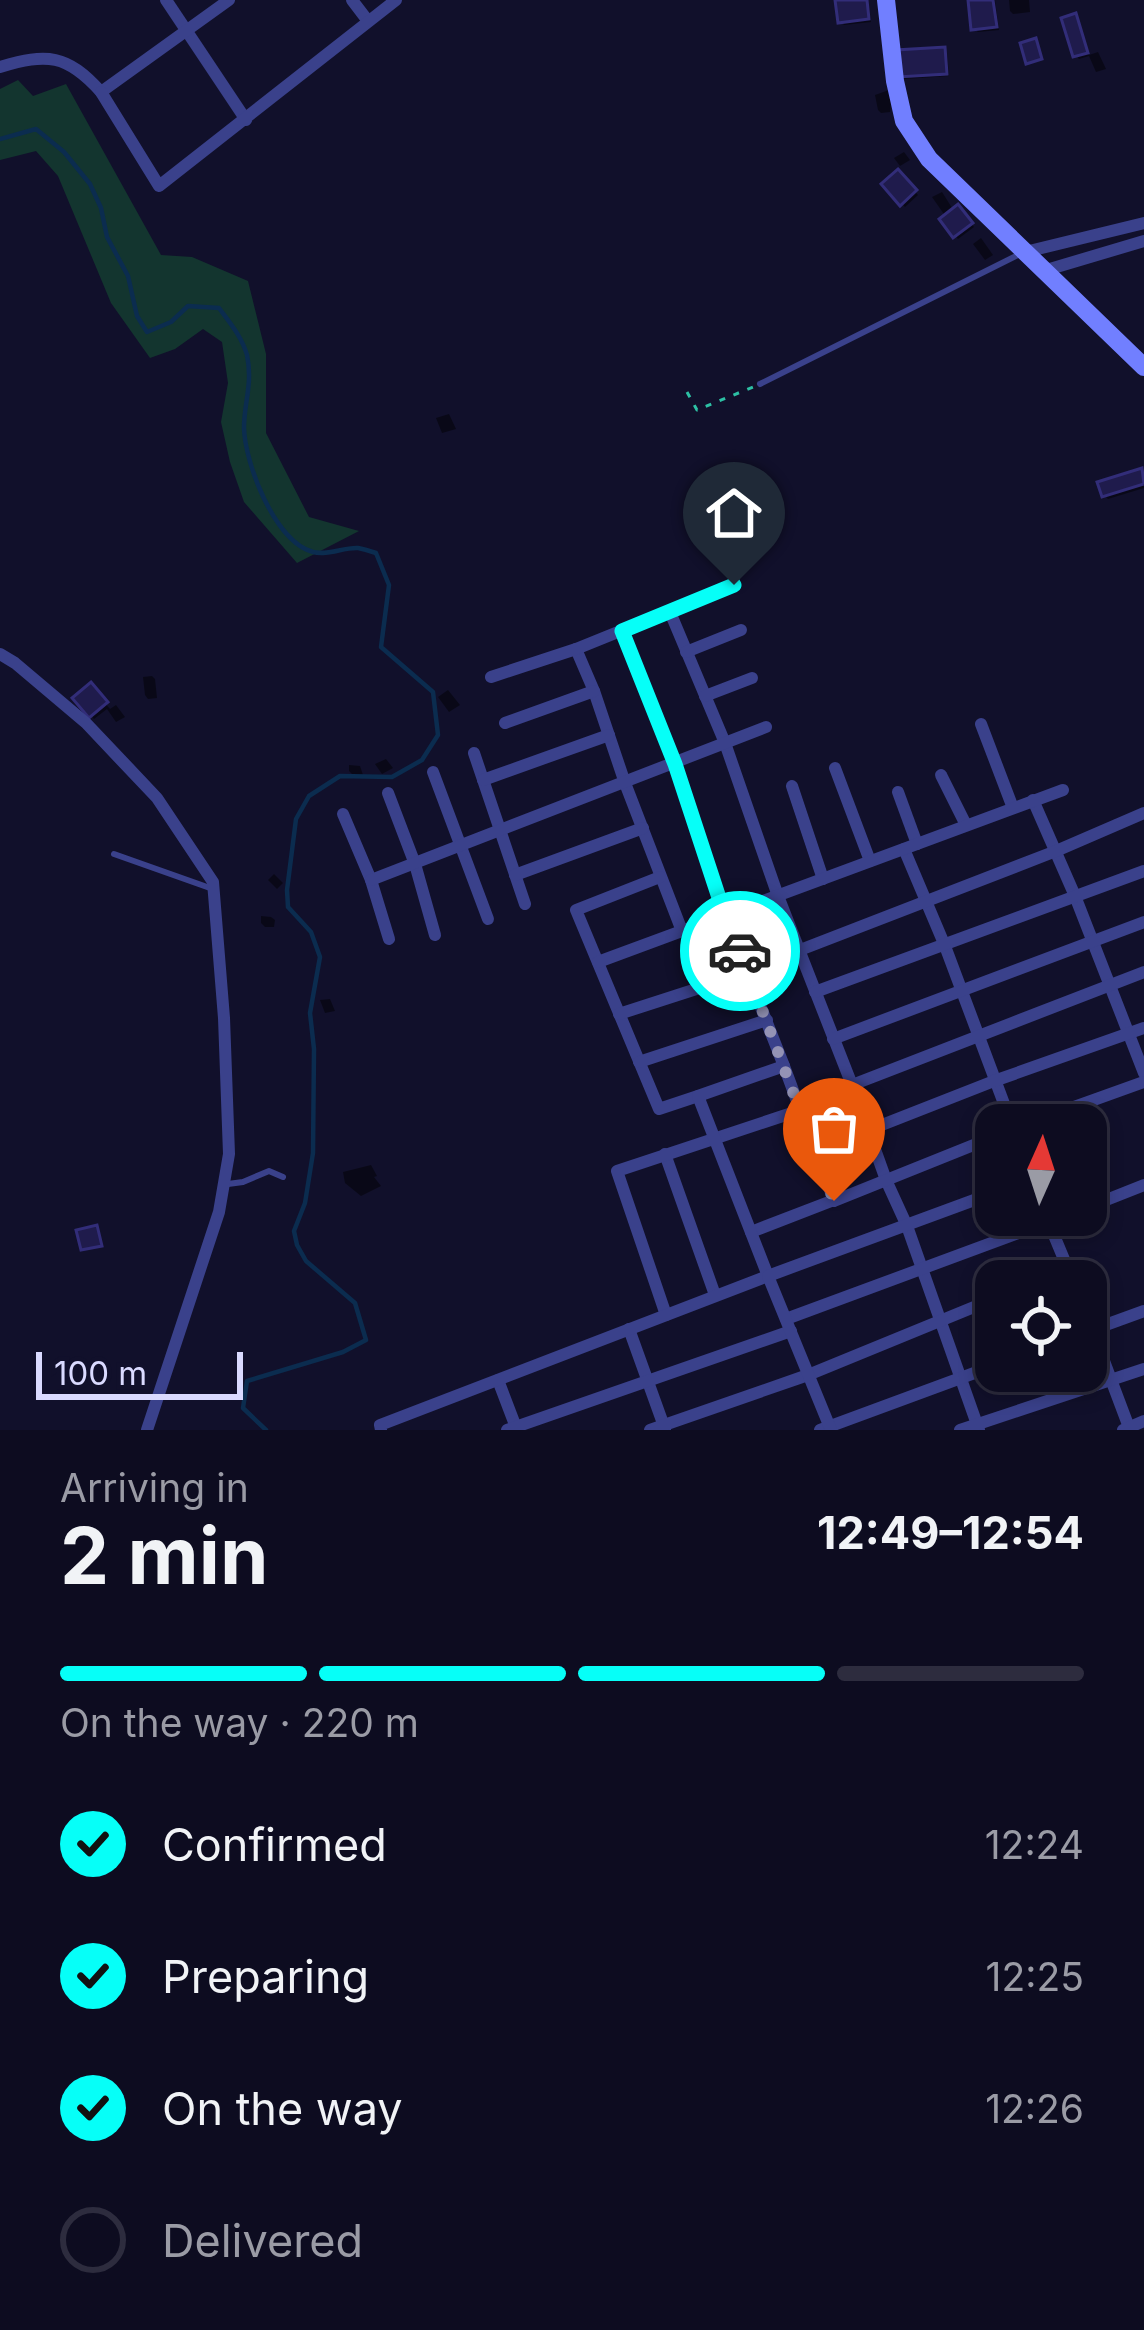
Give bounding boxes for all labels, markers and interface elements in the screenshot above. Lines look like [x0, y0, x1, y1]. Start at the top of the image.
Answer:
pin [683, 462, 785, 585]
icon: home [701, 480, 767, 546]
courier [680, 891, 800, 1011]
icon: car [707, 918, 773, 984]
pin [783, 1078, 885, 1201]
icon: bag [801, 1096, 867, 1162]
north arrow [975, 1104, 1107, 1236]
map controls [975, 1104, 1107, 1392]
button: locate [975, 1260, 1107, 1392]
scale bar [36, 1346, 243, 1399]
text: 100 m [54, 1353, 147, 1393]
text: Arriving in [60, 1464, 249, 1511]
text: 12:49–12:54 [817, 1505, 1084, 1560]
text: 2 min [60, 1508, 268, 1603]
text: On the way · 220 m [60, 1699, 419, 1746]
icon: check [60, 1811, 126, 1877]
text: Confirmed [162, 1817, 387, 1872]
text: 12:24 [985, 1821, 1084, 1868]
icon: check [60, 1943, 126, 2009]
text: Preparing [162, 1949, 369, 2004]
text: 12:25 [986, 1953, 1084, 2000]
icon: check [60, 2075, 126, 2141]
text: On the way [162, 2081, 403, 2136]
text: 12:26 [985, 2085, 1084, 2132]
text: Delivered [162, 2213, 363, 2268]

